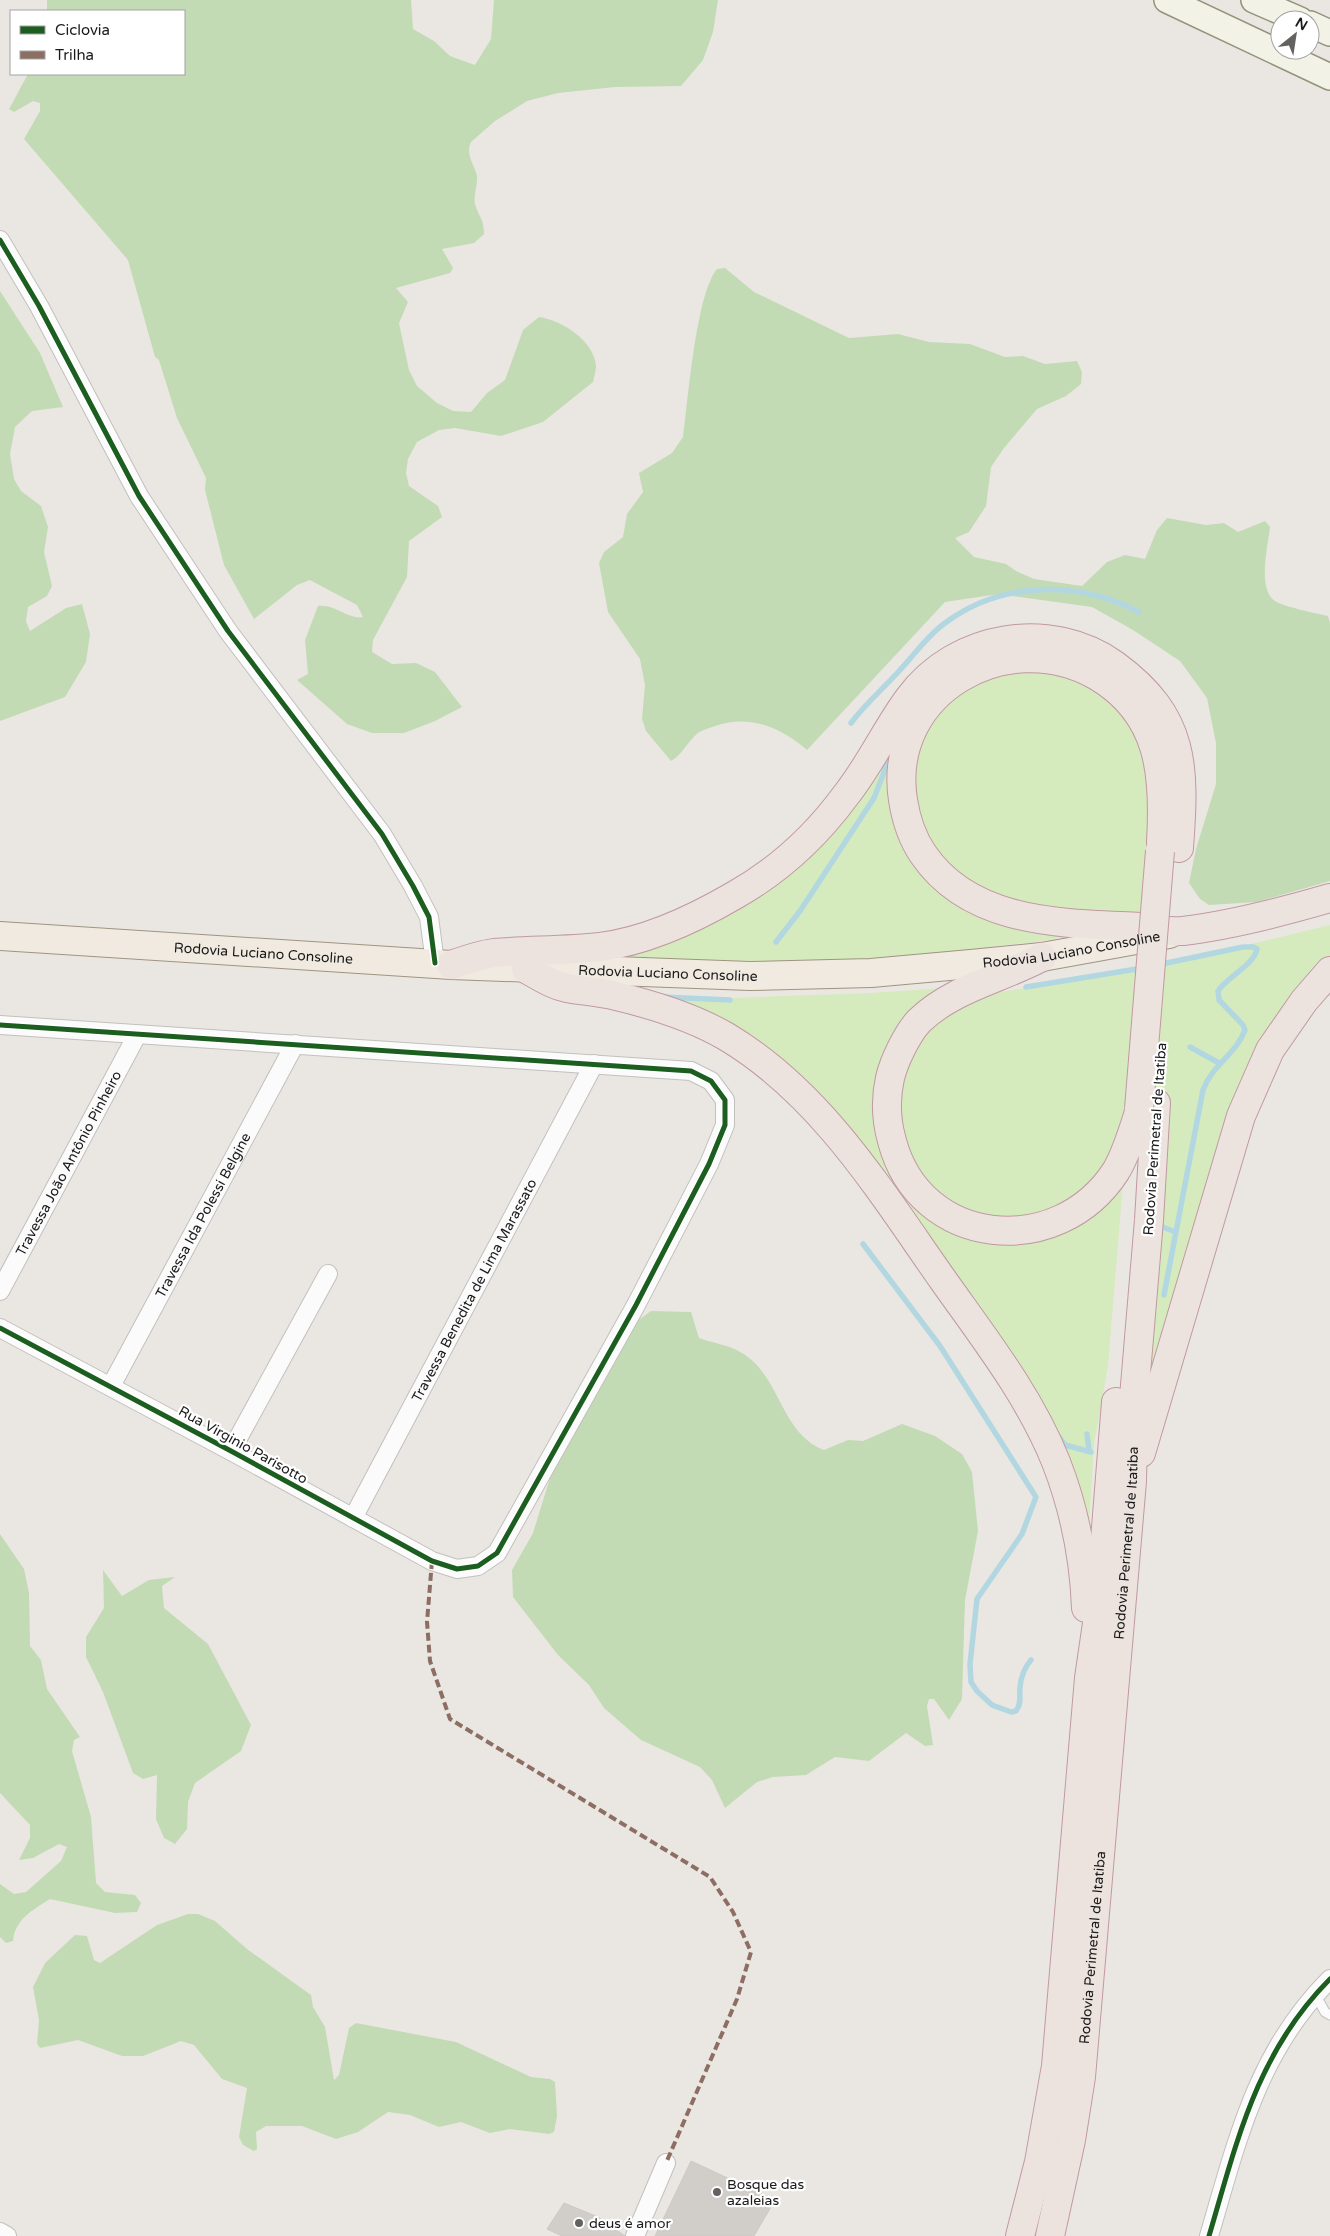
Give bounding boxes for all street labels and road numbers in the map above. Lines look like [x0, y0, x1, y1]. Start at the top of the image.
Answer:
street label: Rodovia Luciano Consoline [982, 927, 1162, 971]
street label: Rodovia Luciano Consoline [173, 939, 354, 967]
street label: Rodovia Luciano Consoline [578, 961, 758, 985]
street label: Rodovia Perimetral de Itatiba [1140, 1042, 1170, 1236]
street label: Travessa João Antônio Pinheiro [12, 1068, 125, 1259]
street label: Travessa Ida Polessi Belgine [152, 1130, 254, 1301]
street label: Travessa Benedita de Lima Marassato [408, 1176, 540, 1405]
street label: Rua Virginio Parisotto [176, 1402, 310, 1488]
street label: Rodovia Perimetral de Itatiba [1110, 1446, 1141, 1640]
street label: Rodovia Perimetral de Itatiba [1075, 1850, 1109, 2045]

